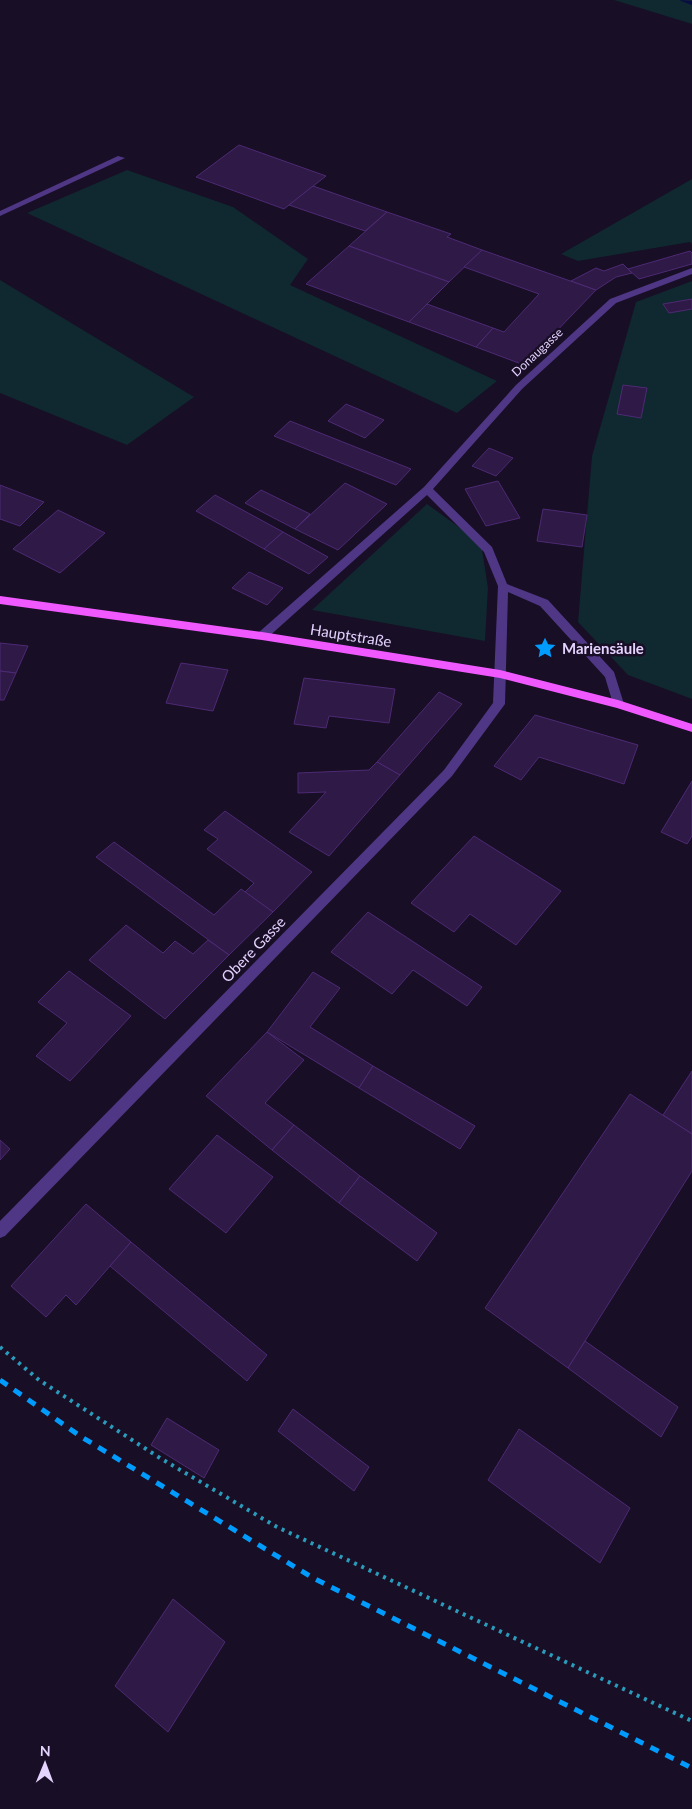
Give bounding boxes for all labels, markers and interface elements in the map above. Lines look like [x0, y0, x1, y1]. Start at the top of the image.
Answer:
street label: Donaugasse [508, 325, 566, 379]
street label: Hauptstraße [309, 620, 393, 650]
place icon: Mariensäule [532, 635, 558, 661]
place label: Mariensäule [562, 639, 644, 657]
street label: Obere Gasse [217, 912, 289, 986]
north arrow [20, 1739, 70, 1789]
text: N [40, 1742, 51, 1759]

